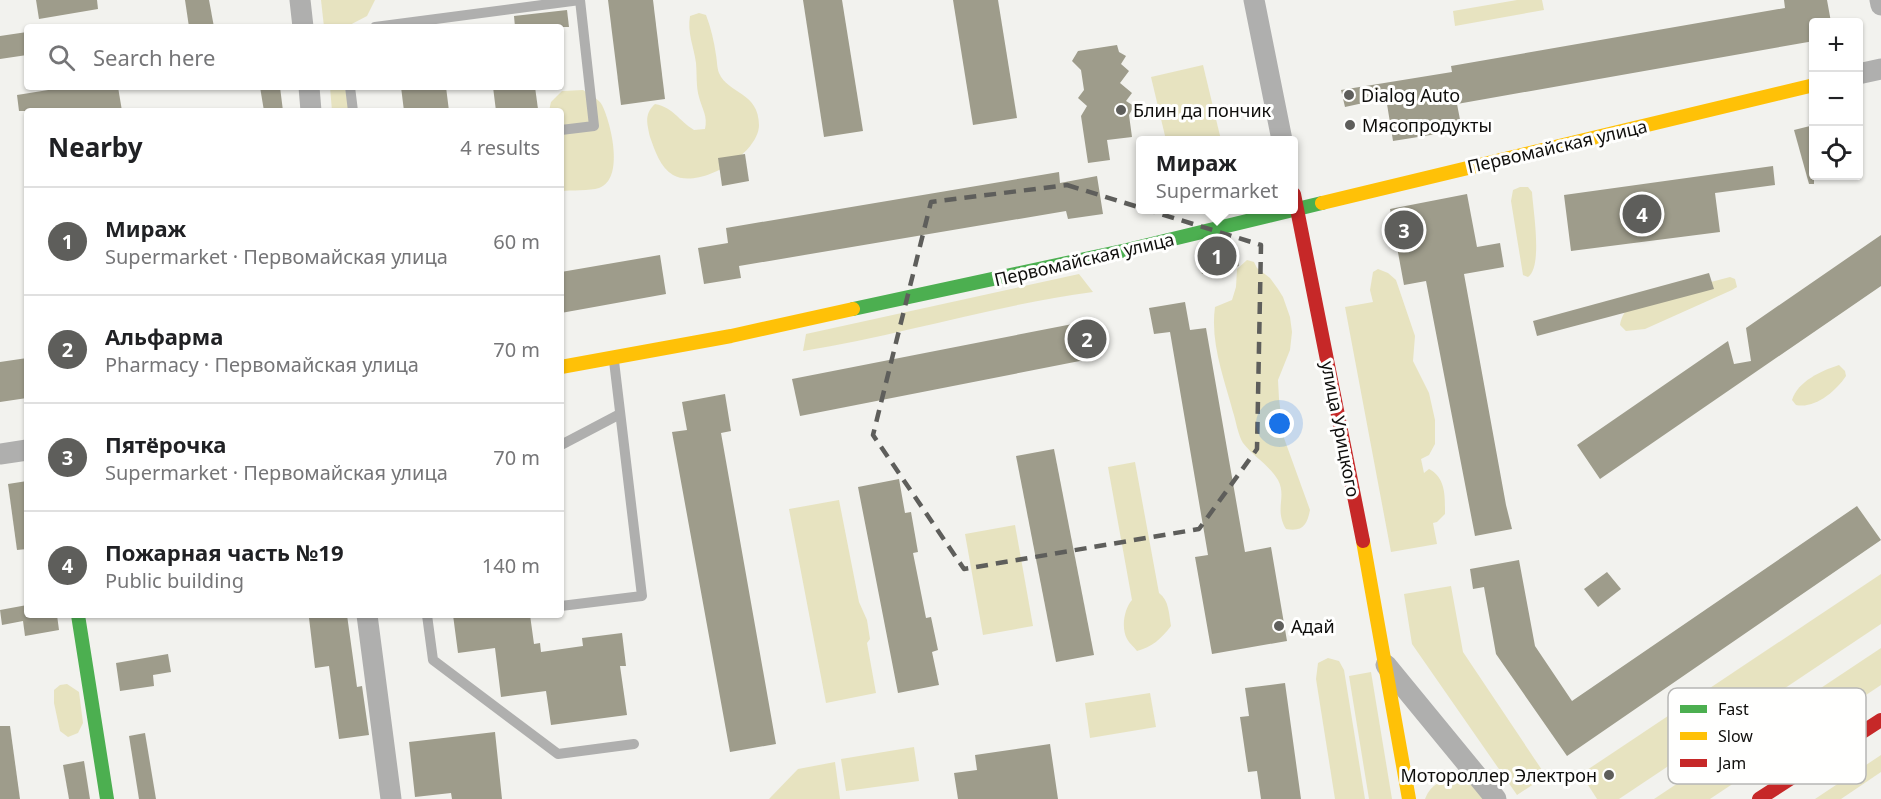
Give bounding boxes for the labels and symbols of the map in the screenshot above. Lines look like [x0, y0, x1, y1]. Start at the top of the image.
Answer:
place label: Dialog Auto [1361, 83, 1460, 107]
marker: Dialog Auto [1342, 88, 1356, 102]
place label: Блин да пончик [1133, 98, 1272, 122]
marker: Блин да пончик [1114, 103, 1128, 117]
place label: Мясопродукты [1362, 113, 1492, 137]
street label: Первомайская улица [1465, 114, 1649, 178]
marker: Мясопродукты [1343, 118, 1357, 132]
pin: 4 [1622, 192, 1662, 236]
pin: 3 [1384, 208, 1424, 252]
street label: Первомайская улица [992, 227, 1176, 291]
pin: 1 [1198, 234, 1236, 278]
pin: 2 [1068, 316, 1106, 362]
street label: улица Урицкого [1316, 359, 1366, 499]
your location [1265, 409, 1294, 438]
place label: Адай [1291, 614, 1335, 638]
marker: Адай [1272, 619, 1286, 633]
legend [1668, 688, 1866, 784]
text: Fast [1718, 698, 1749, 720]
text: Slow [1718, 725, 1753, 747]
text: Jam [1716, 752, 1746, 774]
place label: Мотороллер Электрон [1400, 763, 1597, 787]
marker: Мотороллер Электрон [1602, 768, 1616, 782]

